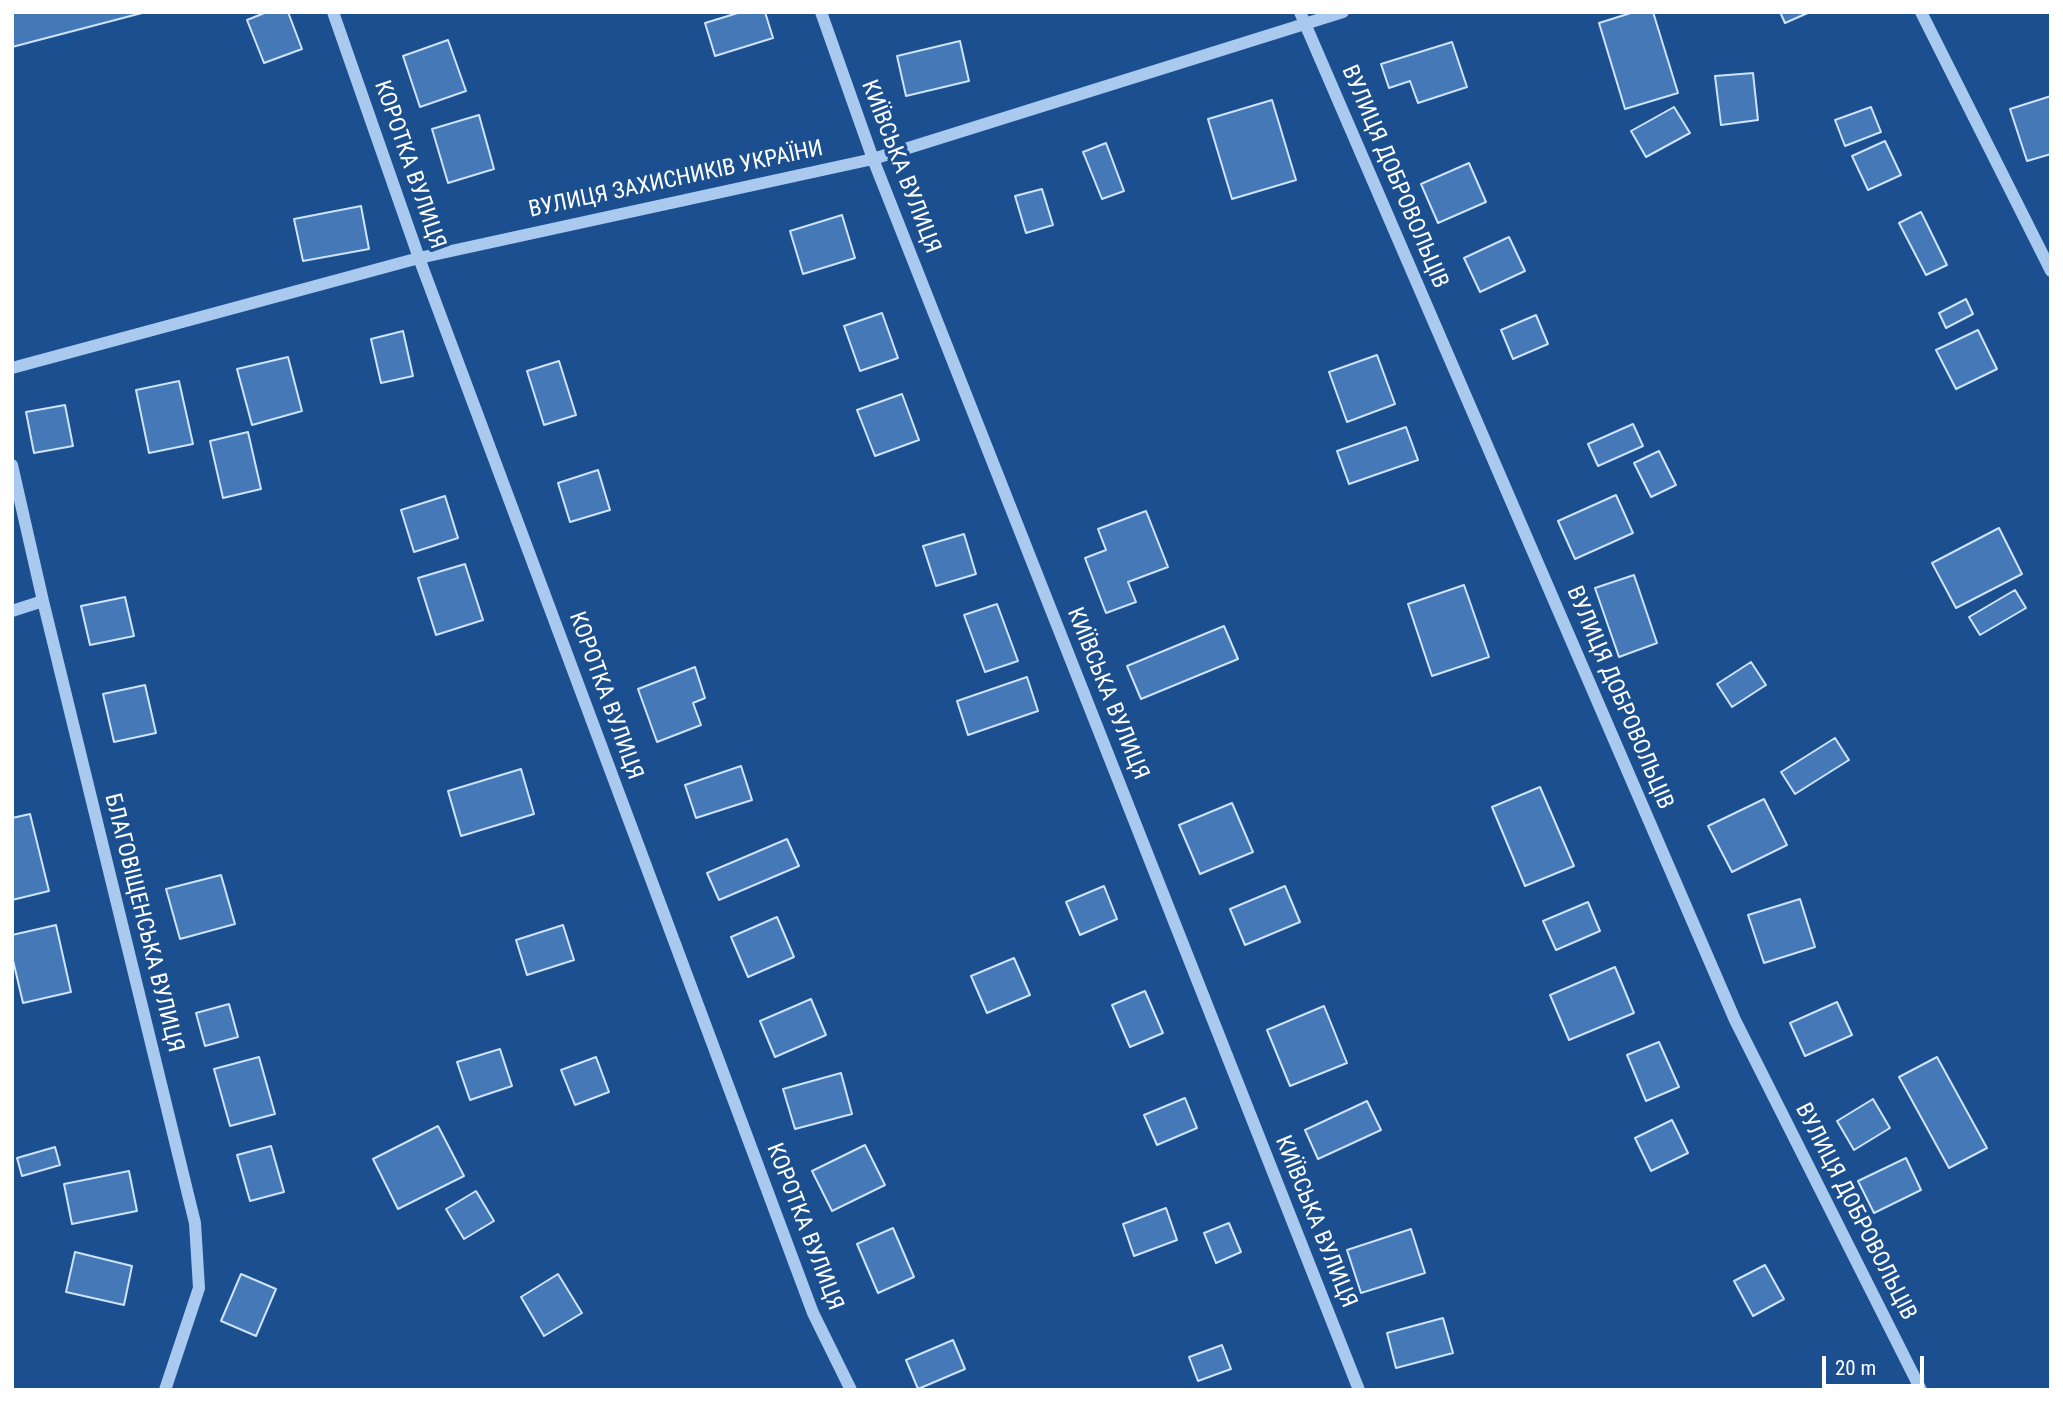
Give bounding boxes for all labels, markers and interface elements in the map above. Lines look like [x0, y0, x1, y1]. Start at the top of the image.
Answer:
street label: ВУЛИЦЯ ДОБРОВОЛЬЦІВ [1334, 61, 1454, 293]
street label: КОРОТКА ВУЛИЦЯ [367, 77, 451, 253]
street label: КИЇВСЬКА ВУЛИЦЯ [854, 77, 946, 257]
street label: ВУЛИЦЯ ЗАХИСНИКІВ УКРАЇНИ [526, 135, 826, 225]
street label: ВУЛИЦЯ ДОБРОВОЛЬЦІВ [1559, 582, 1679, 814]
street label: КИЇВСЬКА ВУЛИЦЯ [1060, 604, 1154, 784]
street label: КОРОТКА ВУЛИЦЯ [562, 608, 648, 784]
street label: БЛАГОВІЩЕНСЬКА ВУЛИЦЯ [97, 791, 189, 1055]
street label: ВУЛИЦЯ ДОБРОВОЛЬЦІВ [1788, 1099, 1922, 1325]
street label: КИЇВСЬКА ВУЛИЦЯ [1268, 1132, 1362, 1312]
street label: КОРОТКА ВУЛИЦЯ [759, 1140, 849, 1314]
scale bar [1825, 1342, 1926, 1386]
text: 20 m [1835, 1356, 1876, 1380]

